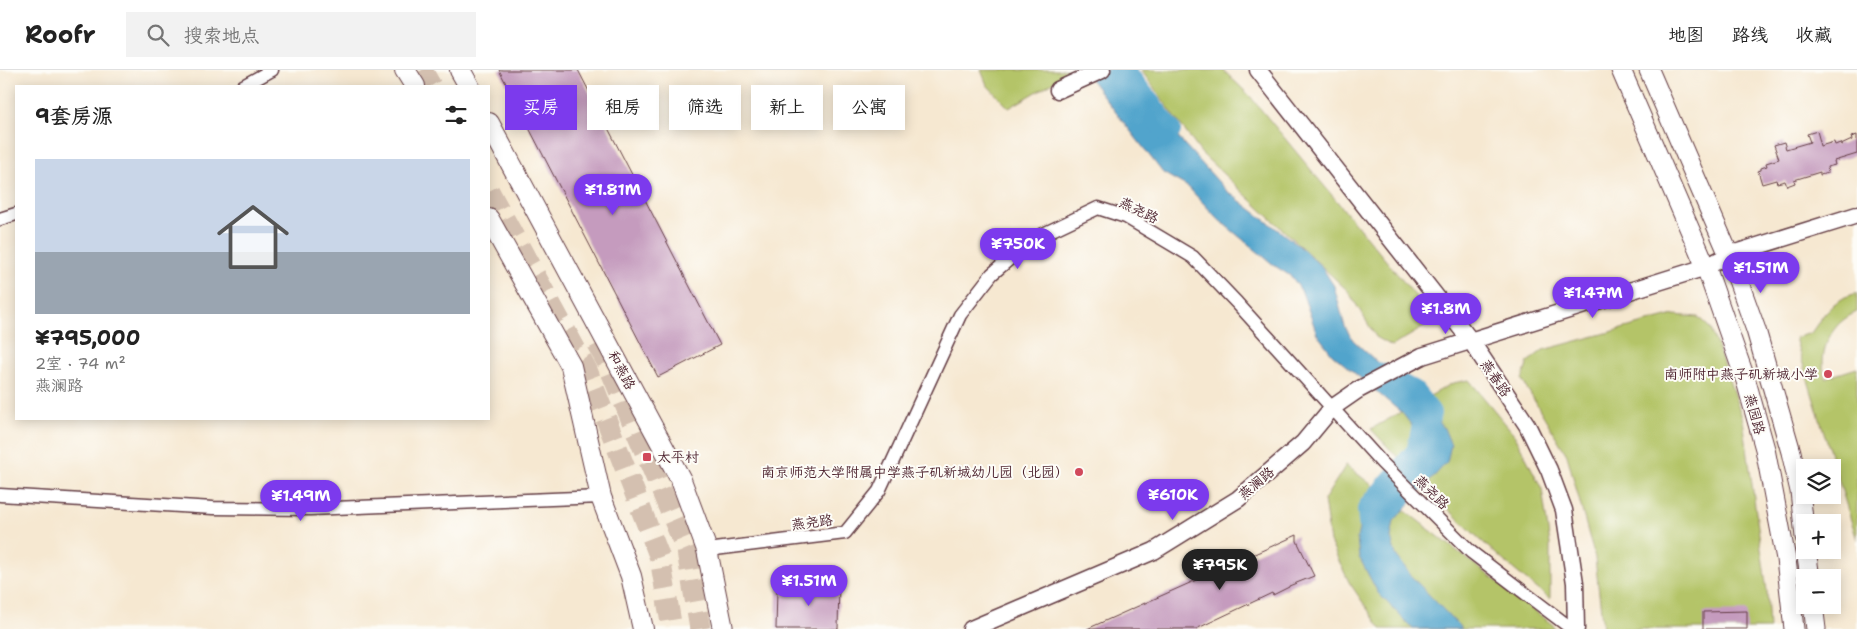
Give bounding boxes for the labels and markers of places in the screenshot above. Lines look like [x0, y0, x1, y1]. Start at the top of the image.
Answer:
pin: ¥1.81M [572, 174, 654, 216]
pin: ¥750K [983, 228, 1053, 270]
pin: ¥1.51M [1720, 252, 1802, 294]
pin: ¥1.47M [1552, 276, 1634, 319]
pin: ¥1.8M [1411, 292, 1481, 335]
place label: 南师附中燕子矶新城小学 [1664, 365, 1818, 383]
marker: 南师附中燕子矶新城小学 [1822, 368, 1834, 380]
place label: 太平村 [657, 448, 699, 466]
marker: 太平村 [641, 451, 653, 463]
place label: 南京师范大学附属中学燕子矶新城幼儿园（北园） [761, 463, 1069, 481]
marker: 南京师范大学附属中学燕子矶新城幼儿园（北园） [1073, 466, 1085, 478]
pin: ¥610K [1138, 478, 1208, 521]
pin: ¥1.49M [260, 480, 342, 522]
pin: ¥795K [1185, 548, 1255, 591]
pin: ¥1.51M [768, 564, 850, 607]

